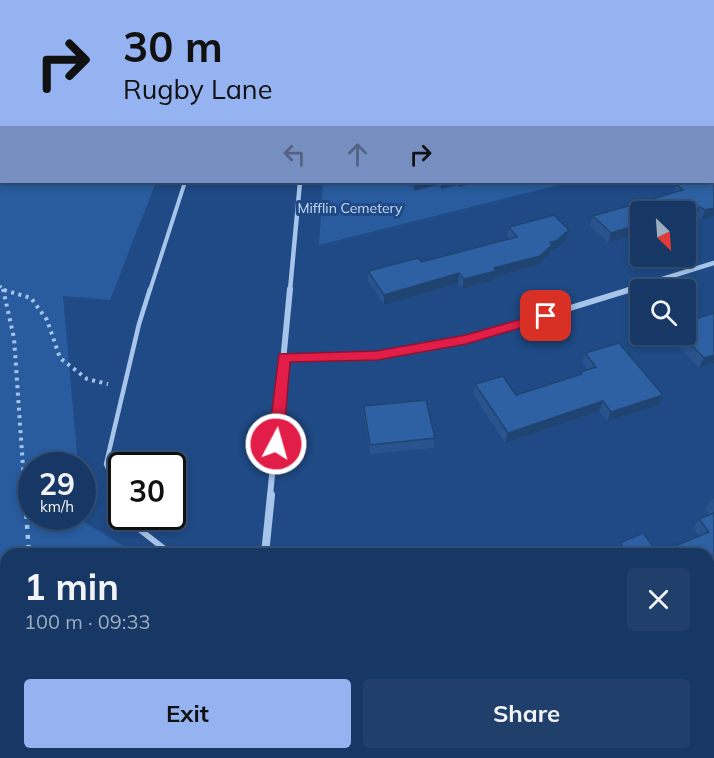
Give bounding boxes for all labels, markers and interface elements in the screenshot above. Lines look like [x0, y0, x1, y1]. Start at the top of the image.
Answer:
text: 30 m [123, 20, 223, 73]
icon: right [24, 24, 102, 102]
text: Rugby Lane [123, 72, 272, 106]
icon: left [278, 138, 311, 171]
icon: ahead [341, 138, 374, 171]
icon: right [404, 138, 437, 171]
park label: Mifflin Cemetery [297, 199, 403, 217]
north arrow [630, 201, 696, 267]
map controls [630, 201, 696, 345]
button: search [630, 279, 696, 345]
pin [520, 290, 571, 341]
icon: arrive [529, 299, 562, 332]
position arrow [244, 412, 308, 476]
speed limit sign: 30 [108, 452, 186, 530]
text: 29 [39, 465, 75, 503]
text: km/h [40, 497, 74, 516]
text: 1 min [24, 564, 119, 609]
button: close [627, 568, 690, 631]
text: 100 m · 09:33 [24, 609, 150, 634]
button: Exit [24, 679, 351, 748]
button: Share [363, 679, 690, 748]

